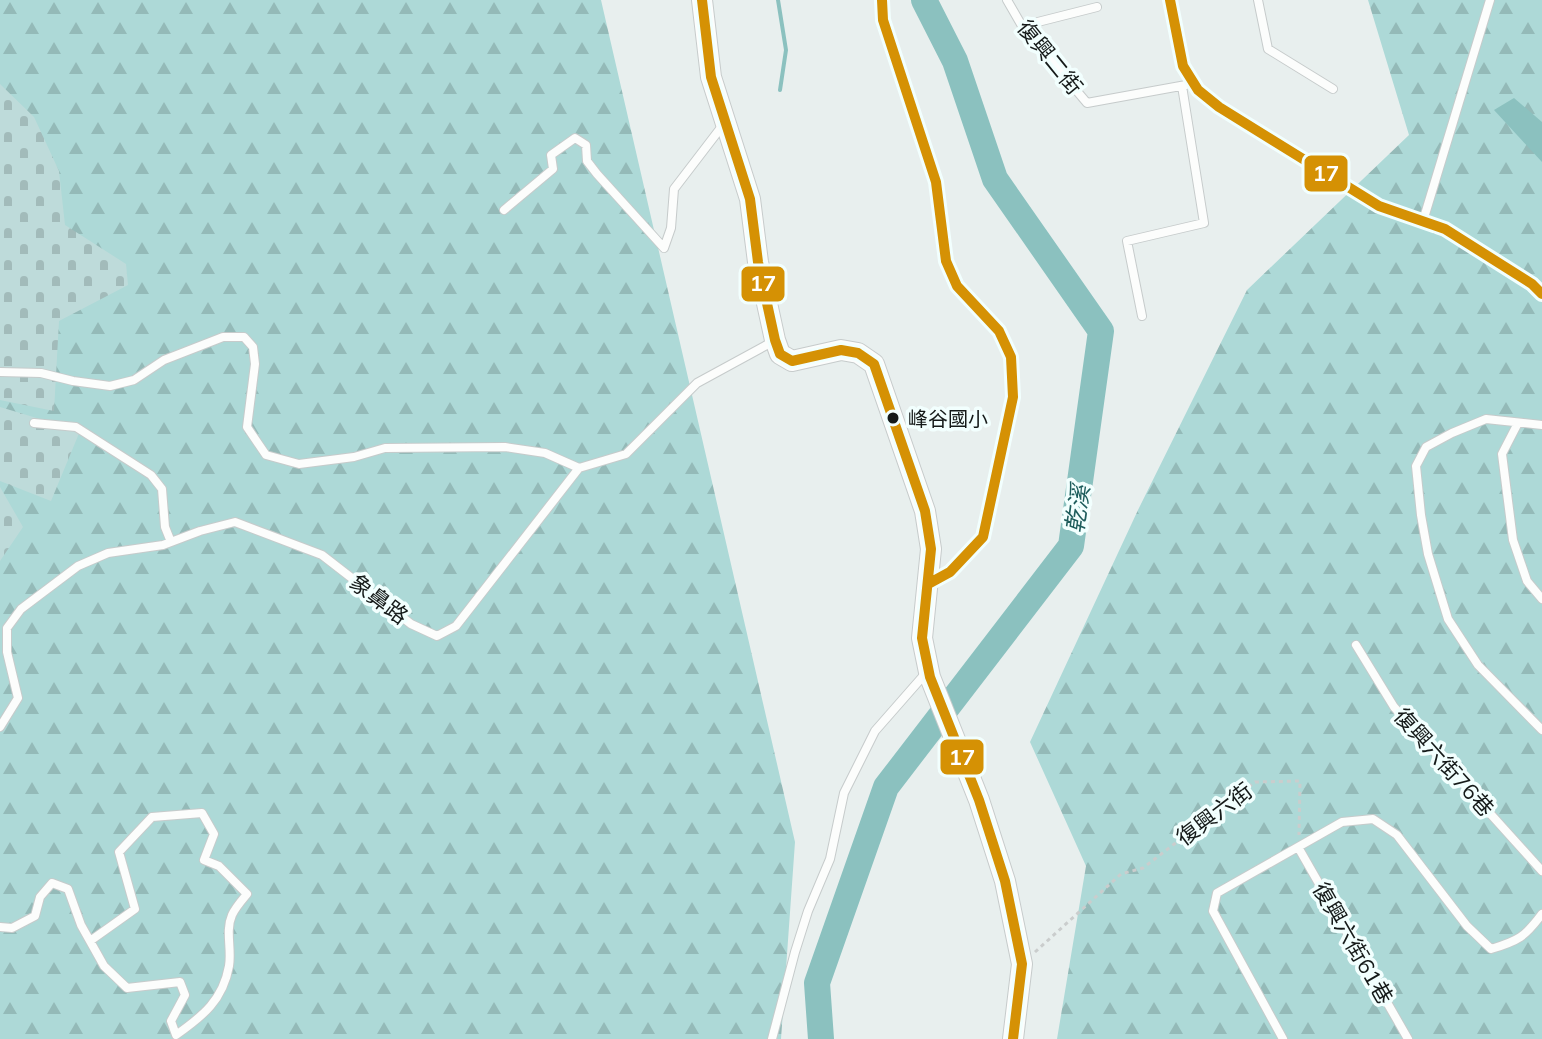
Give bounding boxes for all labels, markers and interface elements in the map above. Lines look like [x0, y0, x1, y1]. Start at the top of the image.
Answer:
street label: 復興二街 [1011, 14, 1089, 100]
line badge: 17 [1303, 154, 1349, 193]
text: 17 [1313, 159, 1339, 187]
line badge: 17 [740, 265, 786, 303]
text: 17 [750, 269, 776, 297]
place label: 峰谷國小 [908, 406, 988, 431]
marker: 峰谷國小 [885, 410, 901, 426]
water label: 乾溪 [1059, 480, 1096, 535]
street label: 象鼻路 [344, 568, 414, 630]
street label: 復興六街76巷 [1388, 702, 1500, 822]
line badge: 17 [939, 738, 985, 776]
text: 17 [949, 743, 975, 771]
street label: 復興六街 [1170, 776, 1258, 852]
street label: 復興六街61巷 [1307, 877, 1399, 1009]

